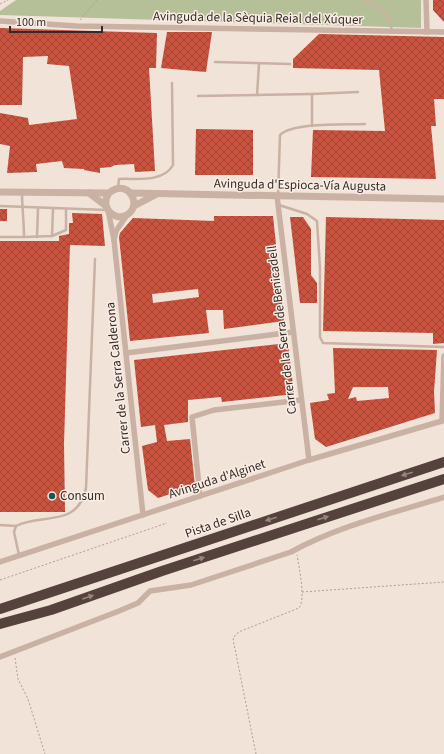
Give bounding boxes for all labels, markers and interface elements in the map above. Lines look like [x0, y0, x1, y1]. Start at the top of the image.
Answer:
street label: Avinguda de la Sèquia Reial del Xúquer [153, 7, 364, 29]
scale bar [10, 8, 102, 34]
text: 100 m [16, 14, 46, 31]
street label: Avinguda d'Espioca-Vía Augusta [214, 174, 386, 196]
street label: Carrer de la Serra de Benicadell [263, 245, 301, 415]
street label: Carrer de la Serra Calderona [101, 301, 135, 455]
street label: Avinguda d'Alginet [166, 455, 268, 503]
one-way arrow [401, 471, 413, 477]
place label: Consum [60, 487, 105, 505]
marker: Consum [47, 491, 57, 501]
street label: Pista de Silla [183, 503, 253, 543]
one-way arrow [317, 515, 329, 521]
one-way arrow [265, 516, 277, 522]
one-way arrow [194, 556, 206, 562]
one-way arrow [83, 593, 95, 599]

